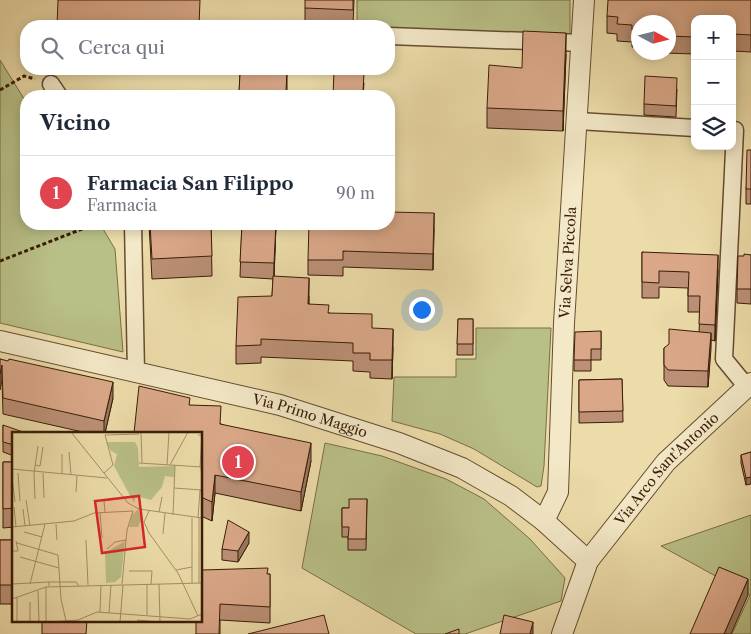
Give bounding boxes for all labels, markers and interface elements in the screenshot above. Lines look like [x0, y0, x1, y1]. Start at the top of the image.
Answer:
north arrow [631, 15, 676, 60]
map controls [691, 15, 736, 150]
button: + [691, 15, 736, 60]
search box [20, 20, 395, 75]
icon: search [38, 34, 66, 62]
text: Cerca qui [78, 36, 165, 59]
button: − [691, 60, 736, 105]
button: layers [691, 105, 736, 150]
text: Vicino [40, 110, 110, 135]
text: Farmacia San Filippo [87, 172, 294, 195]
text: 1 [52, 183, 60, 203]
text: 90 m [336, 183, 375, 203]
text: Farmacia [87, 195, 157, 215]
street label: Via Selva Piccola [555, 205, 580, 320]
your location [409, 297, 435, 323]
street label: Via Primo Maggio [250, 390, 370, 441]
street label: Via Arco Sant'Antonio [610, 409, 722, 529]
inset map [12, 432, 202, 622]
pin: 1 [222, 443, 254, 481]

